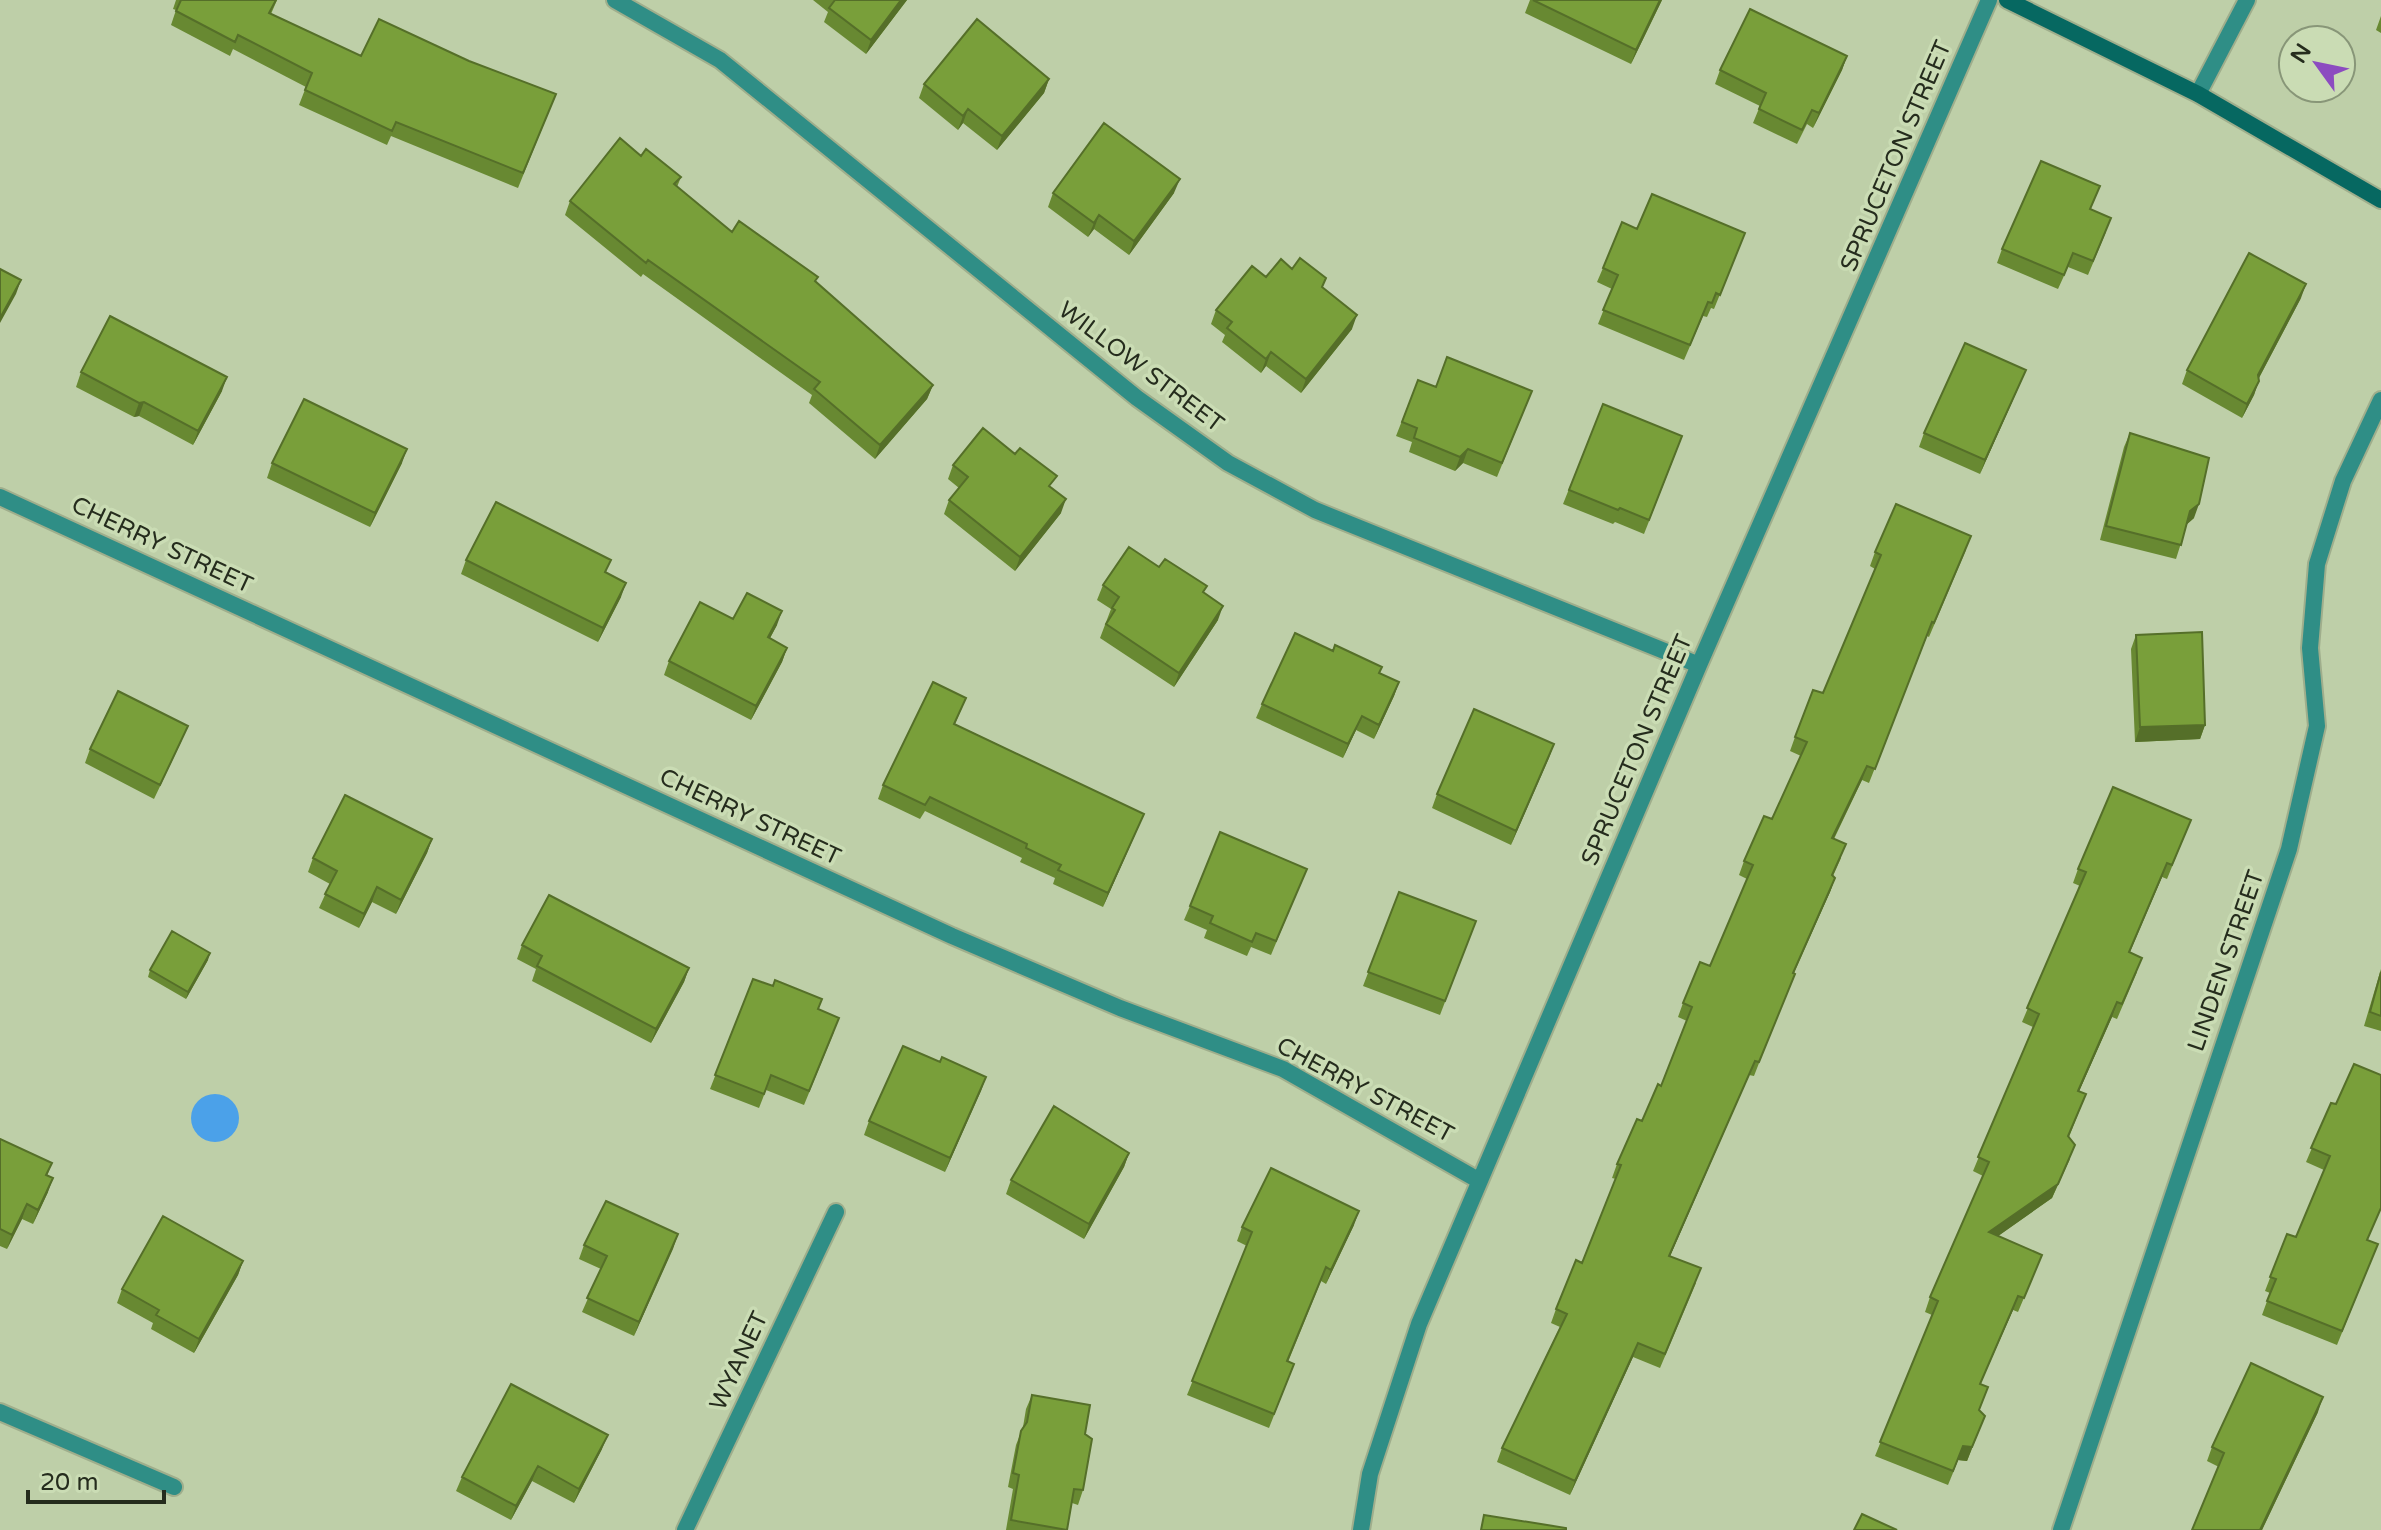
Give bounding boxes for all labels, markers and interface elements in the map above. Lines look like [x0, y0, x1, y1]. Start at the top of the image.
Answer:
north arrow [2277, 24, 2357, 104]
street label: SPRUCETON STREET [1834, 36, 1958, 276]
text: N [2285, 39, 2317, 68]
street label: WILLOW STREET [1053, 295, 1230, 439]
street label: CHERRY STREET [67, 490, 258, 600]
street label: SPRUCETON STREET [1575, 630, 1699, 870]
street label: CHERRY STREET [655, 762, 846, 872]
street label: LINDEN STREET [2181, 866, 2271, 1055]
street label: CHERRY STREET [1271, 1031, 1459, 1149]
street label: WYANET [704, 1307, 775, 1415]
scale bar [28, 1454, 164, 1504]
text: 20 m [40, 1468, 98, 1497]

